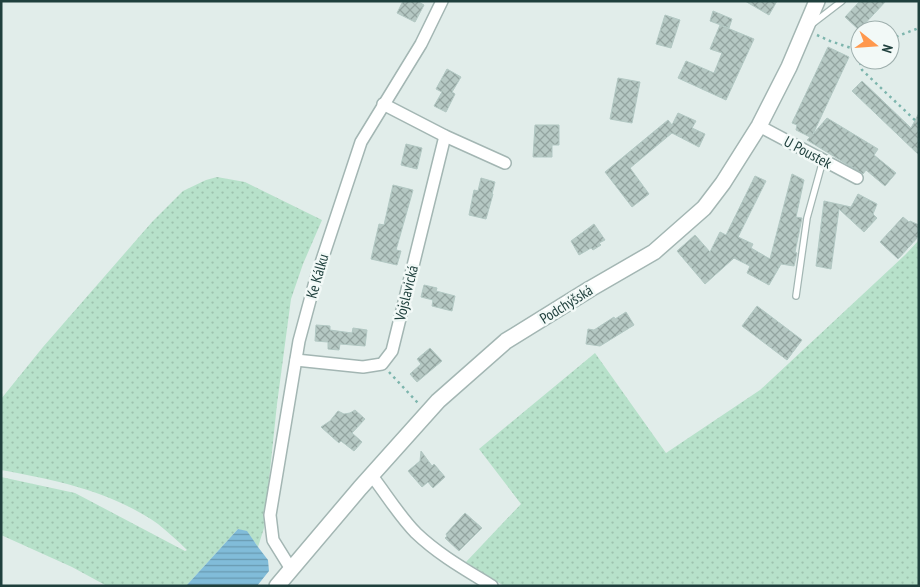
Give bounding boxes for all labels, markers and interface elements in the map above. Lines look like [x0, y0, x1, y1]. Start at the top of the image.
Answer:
north arrow [850, 20, 900, 70]
text: N [878, 43, 897, 55]
street label: U Poustek [781, 132, 835, 173]
street label: Ke Kálku [302, 252, 332, 300]
street label: Vojslavická [390, 263, 422, 324]
street label: Podchýšská [536, 280, 596, 328]

